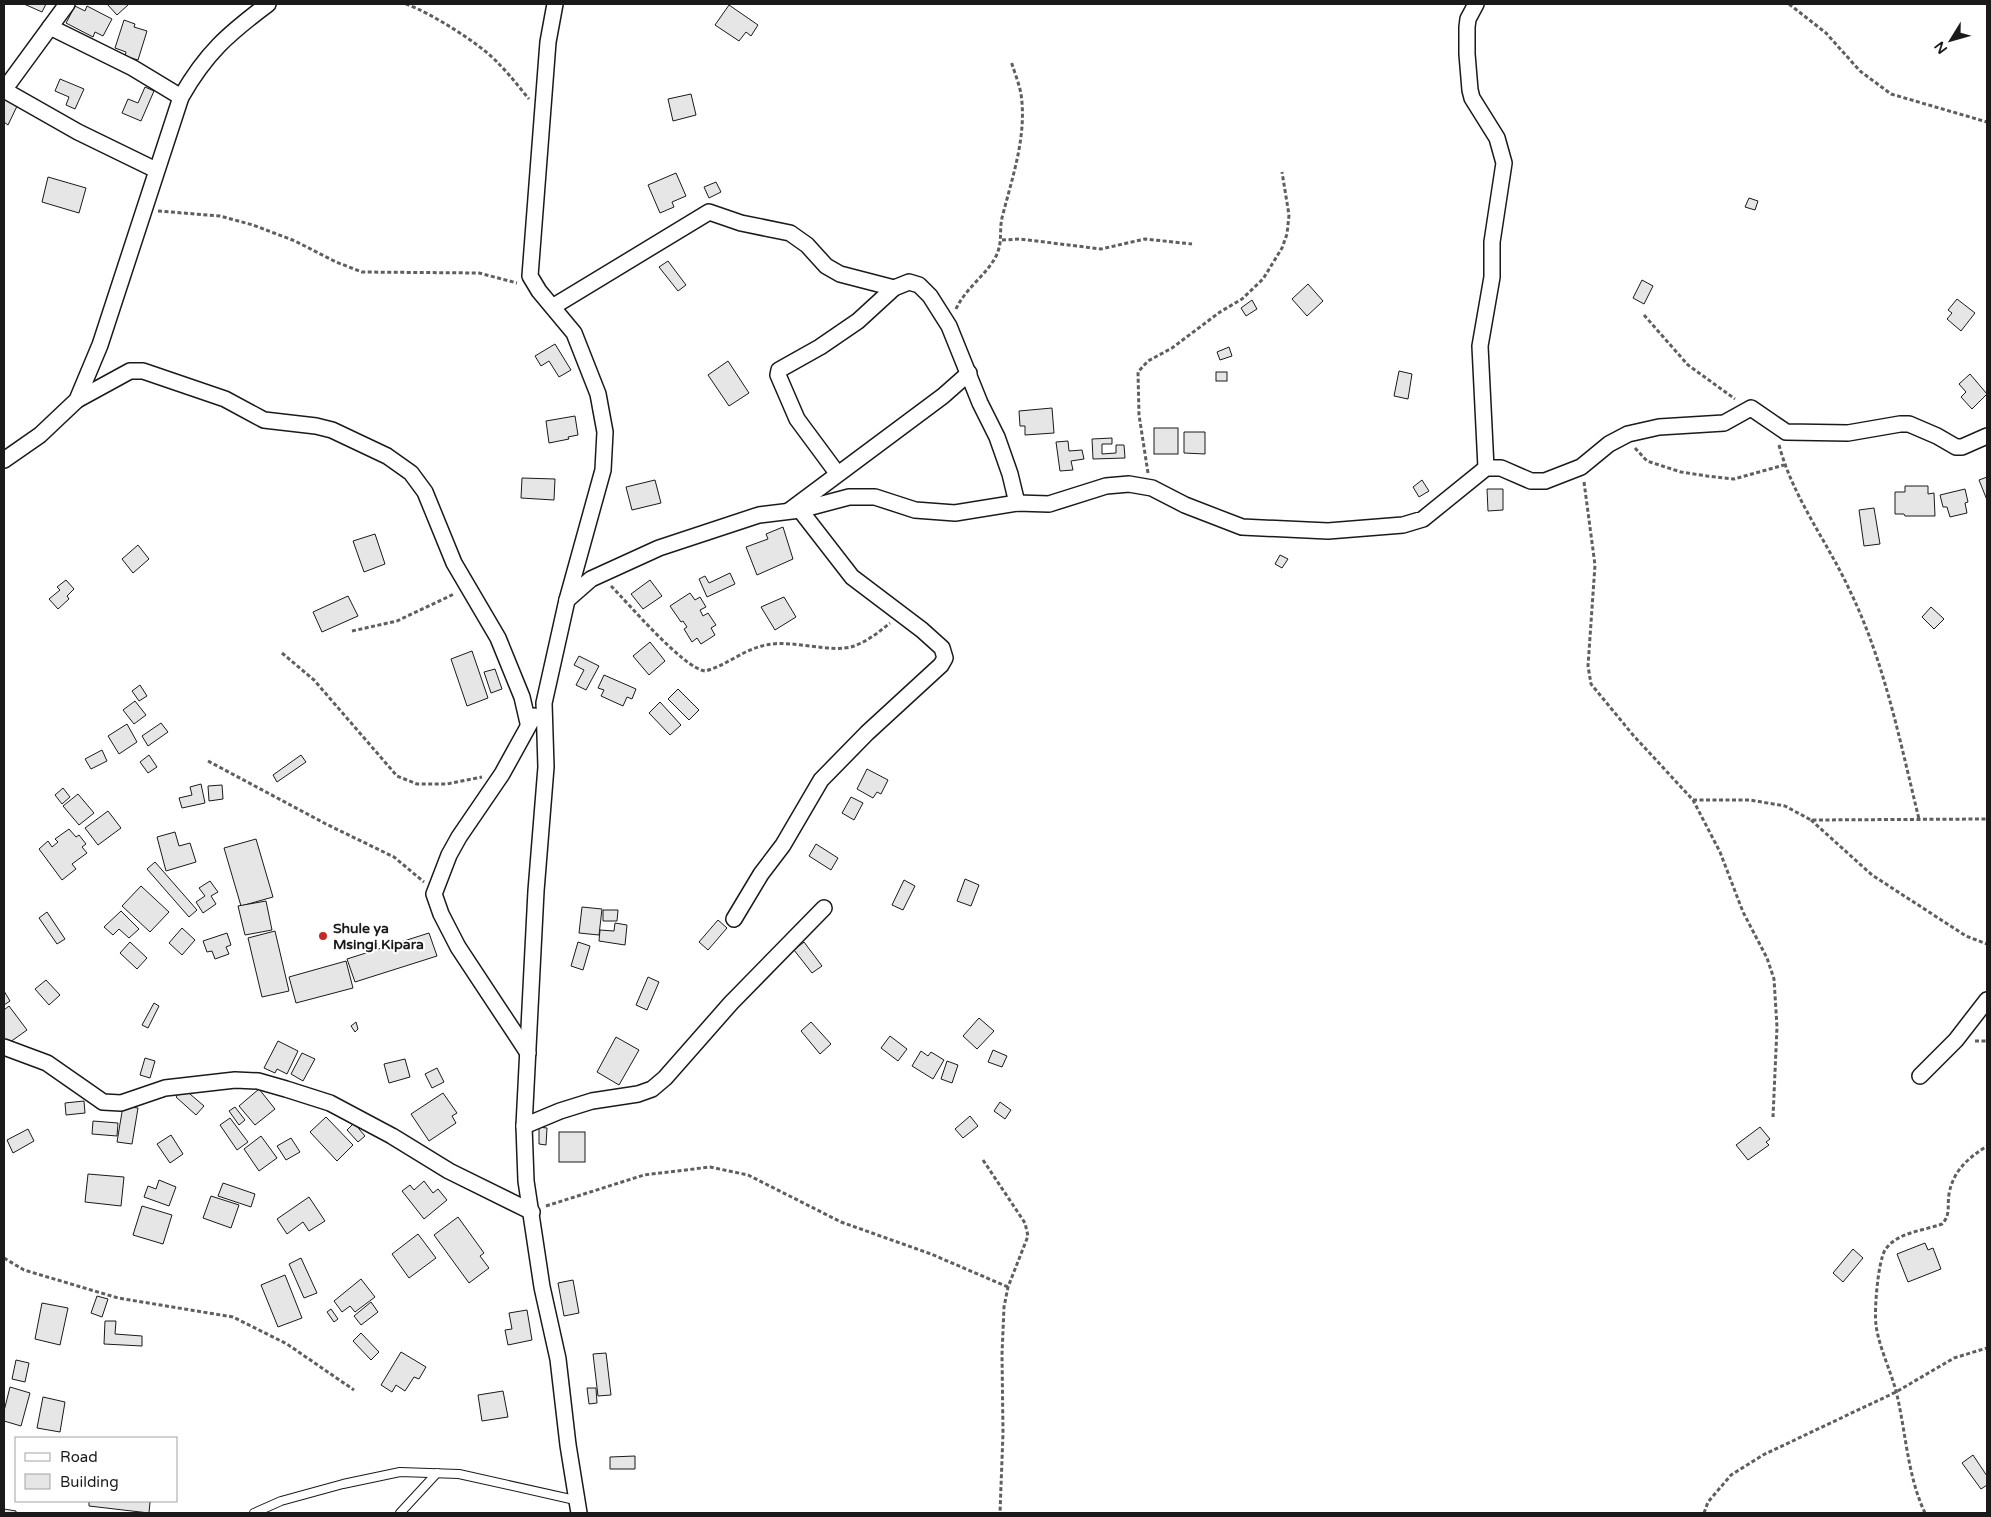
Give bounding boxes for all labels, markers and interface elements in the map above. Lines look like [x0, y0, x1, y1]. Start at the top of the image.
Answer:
north arrow [1926, 15, 1976, 65]
text: N [1931, 38, 1951, 57]
place label: Shule ya Msingi Kipara [333, 920, 424, 953]
marker: Shule ya Msingi Kipara [317, 930, 329, 942]
legend [15, 1437, 178, 1502]
text: Road [60, 1448, 98, 1466]
text: Building [60, 1473, 119, 1491]

